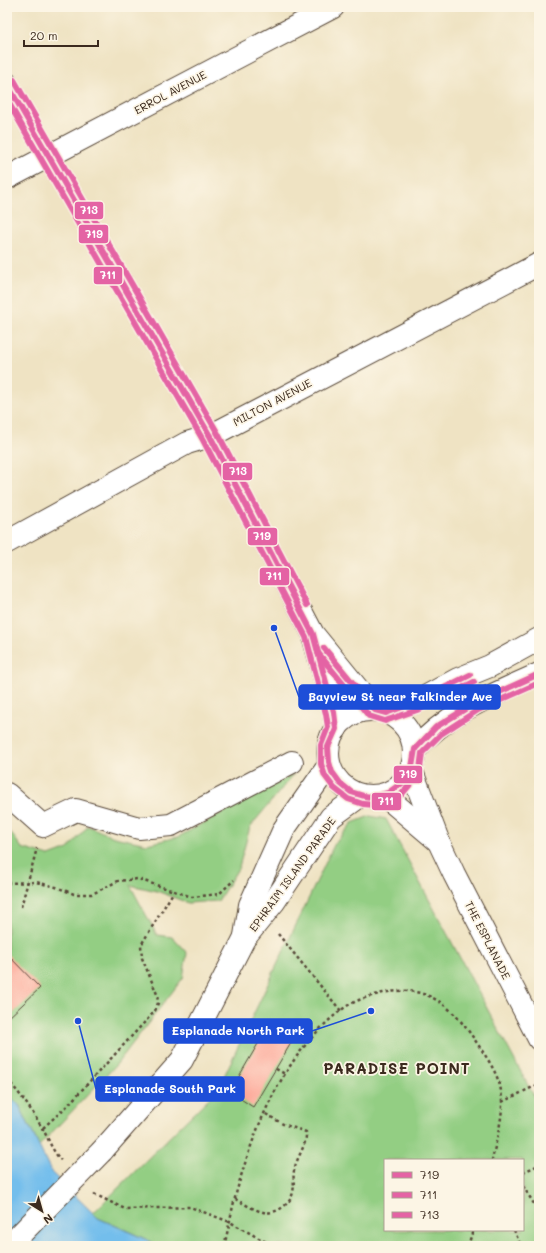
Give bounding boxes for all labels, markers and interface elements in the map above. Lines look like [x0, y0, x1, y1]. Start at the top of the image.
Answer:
scale bar [24, 22, 98, 48]
text: 20 m [30, 27, 58, 43]
street label: ERROL AVENUE [131, 67, 209, 117]
line badge: 713 [74, 201, 104, 220]
text: 713 [80, 202, 98, 217]
line badge: 719 [78, 224, 109, 244]
text: 719 [85, 226, 103, 241]
line badge: 711 [93, 266, 123, 285]
text: 711 [100, 267, 116, 282]
street label: MILTON AVENUE [230, 375, 314, 429]
line badge: 713 [222, 462, 253, 481]
text: 713 [229, 463, 247, 478]
line badge: 719 [247, 527, 278, 546]
text: 719 [253, 528, 271, 543]
line badge: 711 [259, 567, 290, 586]
text: 711 [266, 568, 282, 583]
callout: Bayview St near Falkinder Ave [299, 685, 500, 709]
text: Bayview St near Falkinder Ave [308, 688, 492, 704]
line badge: 719 [393, 765, 423, 784]
text: 719 [399, 766, 417, 781]
line badge: 711 [371, 792, 402, 811]
text: 711 [378, 793, 394, 808]
street label: EPHRAIM ISLAND PARADE [245, 814, 339, 934]
street label: THE ESPLANADE [462, 898, 514, 982]
callout: Esplanade North Park [164, 1019, 312, 1043]
text: Esplanade North Park [172, 1022, 304, 1038]
district label: PARADISE POINT [323, 1058, 471, 1078]
callout: Esplanade South Park [96, 1077, 244, 1101]
text: Esplanade South Park [104, 1080, 236, 1096]
legend [384, 1159, 524, 1231]
text: 719 [420, 1166, 439, 1182]
text: 711 [420, 1186, 437, 1202]
north arrow [22, 1191, 62, 1231]
text: 713 [420, 1206, 439, 1222]
text: N [40, 1211, 56, 1228]

